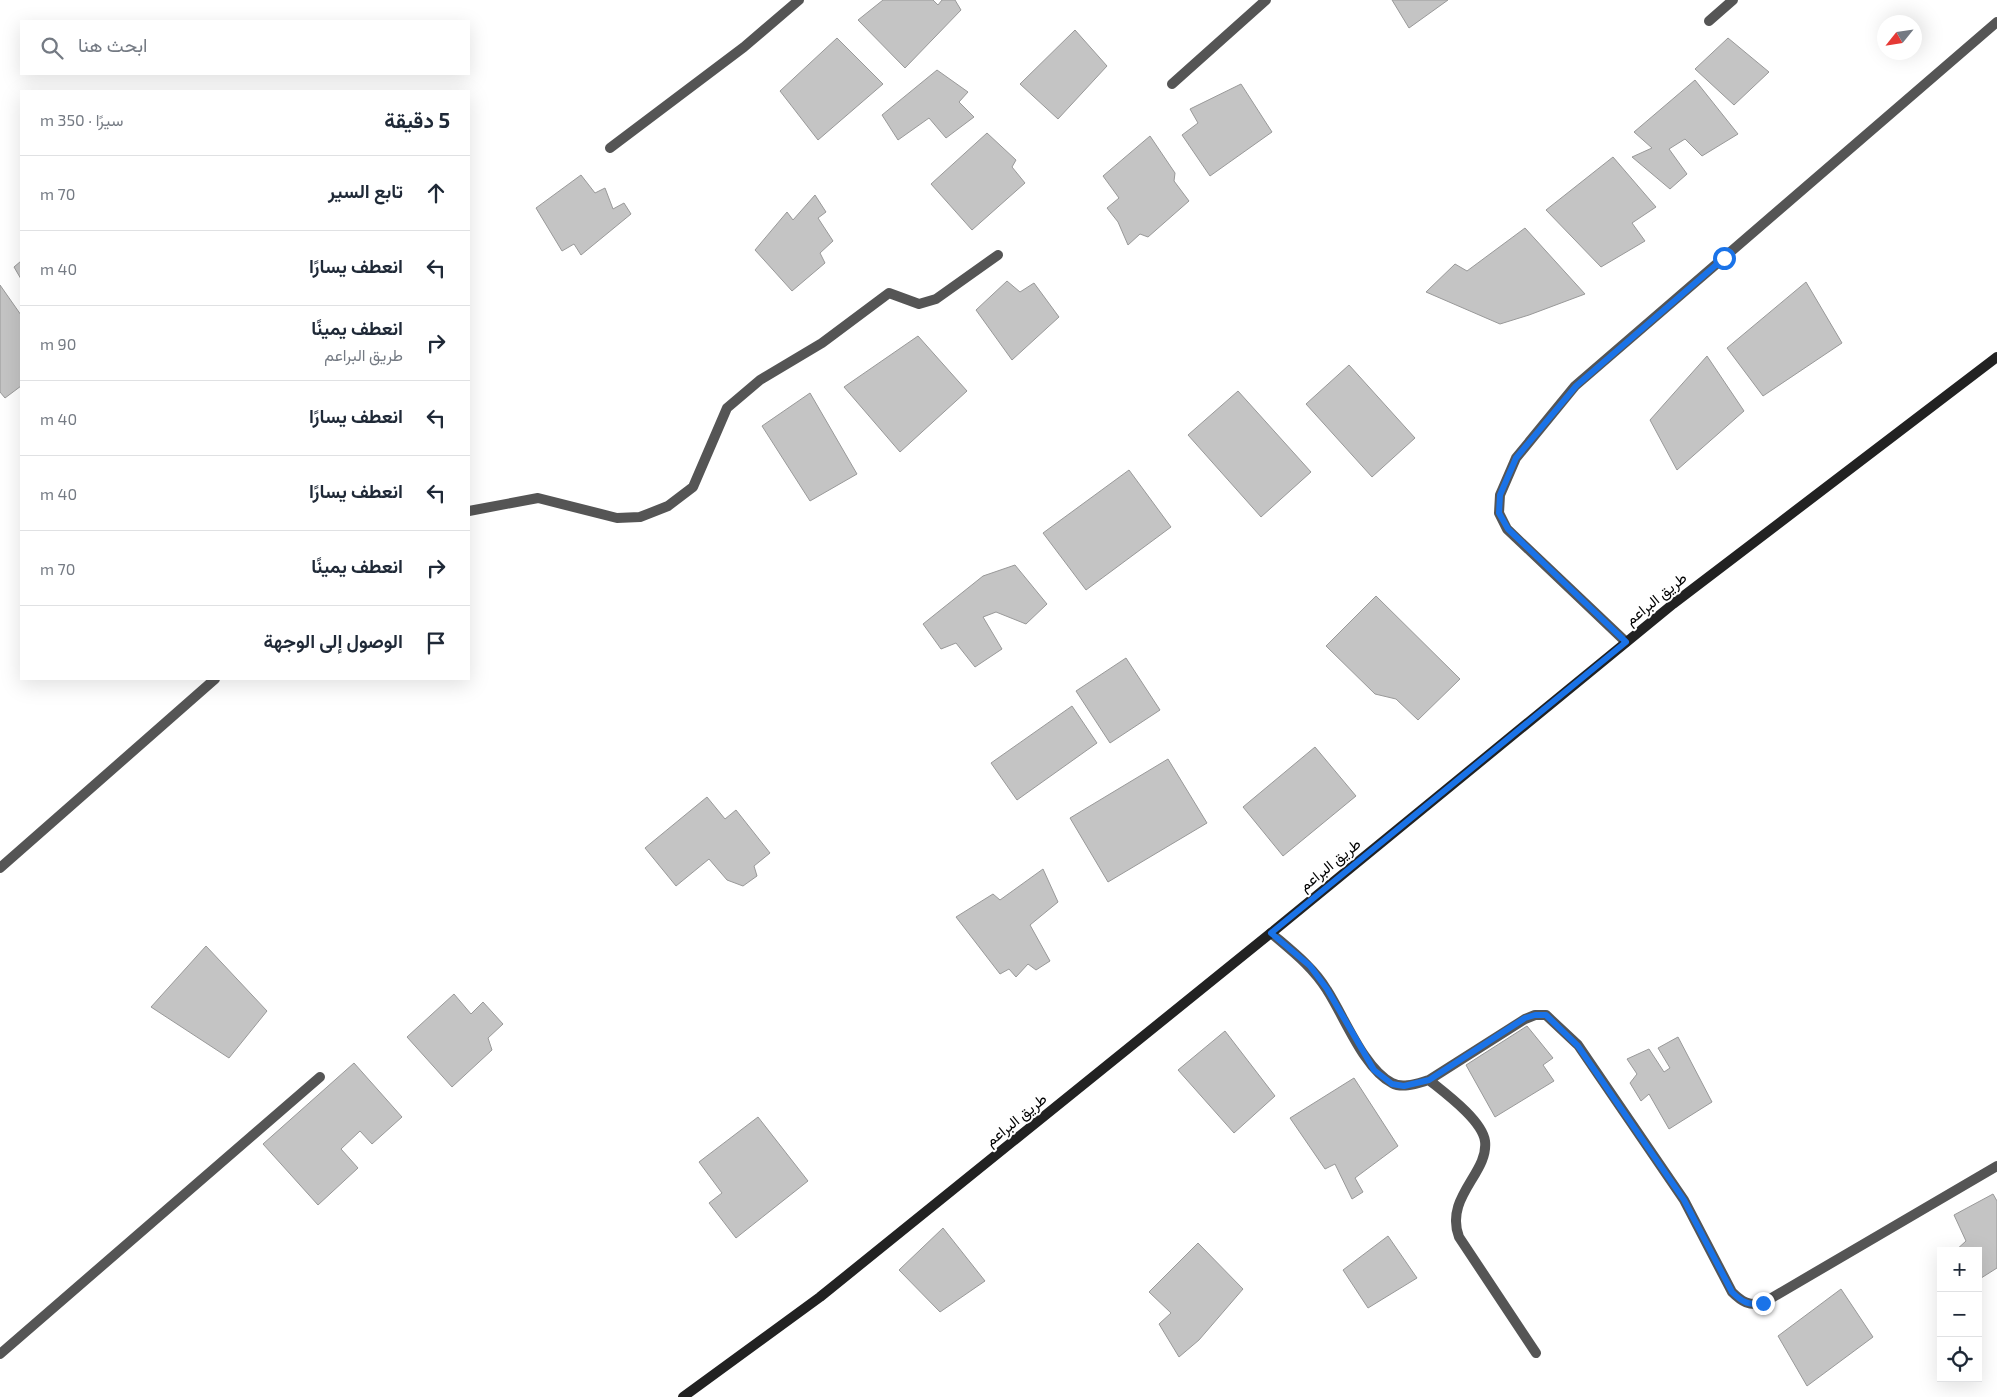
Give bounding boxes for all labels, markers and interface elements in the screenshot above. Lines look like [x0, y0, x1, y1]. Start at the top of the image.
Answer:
north arrow [1877, 15, 1922, 60]
search box [20, 20, 470, 75]
text: ابحث هنا [78, 33, 147, 56]
icon: search [38, 34, 66, 62]
text: 5 دقيقة [384, 107, 450, 132]
text: سيرًا · 350 m [40, 110, 123, 129]
text: تابع السير [328, 179, 403, 202]
icon: ahead [422, 179, 450, 207]
text: 70 m [40, 184, 75, 203]
route start [1713, 247, 1736, 270]
text: انعطف يسارًا [309, 254, 403, 277]
icon: left [422, 254, 450, 282]
text: 40 m [40, 259, 77, 278]
text: انعطف يمينًا [311, 316, 403, 339]
icon: right [422, 329, 450, 357]
text: 90 m [40, 334, 76, 353]
text: طريق البراعم [324, 345, 403, 364]
text: انعطف يسارًا [309, 404, 403, 427]
icon: left [422, 404, 450, 432]
text: 40 m [40, 409, 77, 428]
text: انعطف يسارًا [309, 479, 403, 502]
icon: left [422, 479, 450, 507]
text: 40 m [40, 484, 77, 503]
text: انعطف يمينًا [311, 554, 403, 577]
icon: right [422, 554, 450, 582]
text: 70 m [40, 559, 75, 578]
street label: طريق البراعم [1621, 568, 1691, 630]
text: الوصول إلى الوجهة [263, 629, 403, 652]
icon: arrive [422, 629, 450, 657]
street label: طريق البراعم [1295, 834, 1365, 896]
street label: طريق البراعم [981, 1089, 1051, 1151]
map controls [1937, 1247, 1982, 1382]
button: + [1937, 1247, 1982, 1292]
route end [1752, 1292, 1775, 1315]
button: − [1937, 1292, 1982, 1337]
button: locate [1937, 1337, 1982, 1382]

